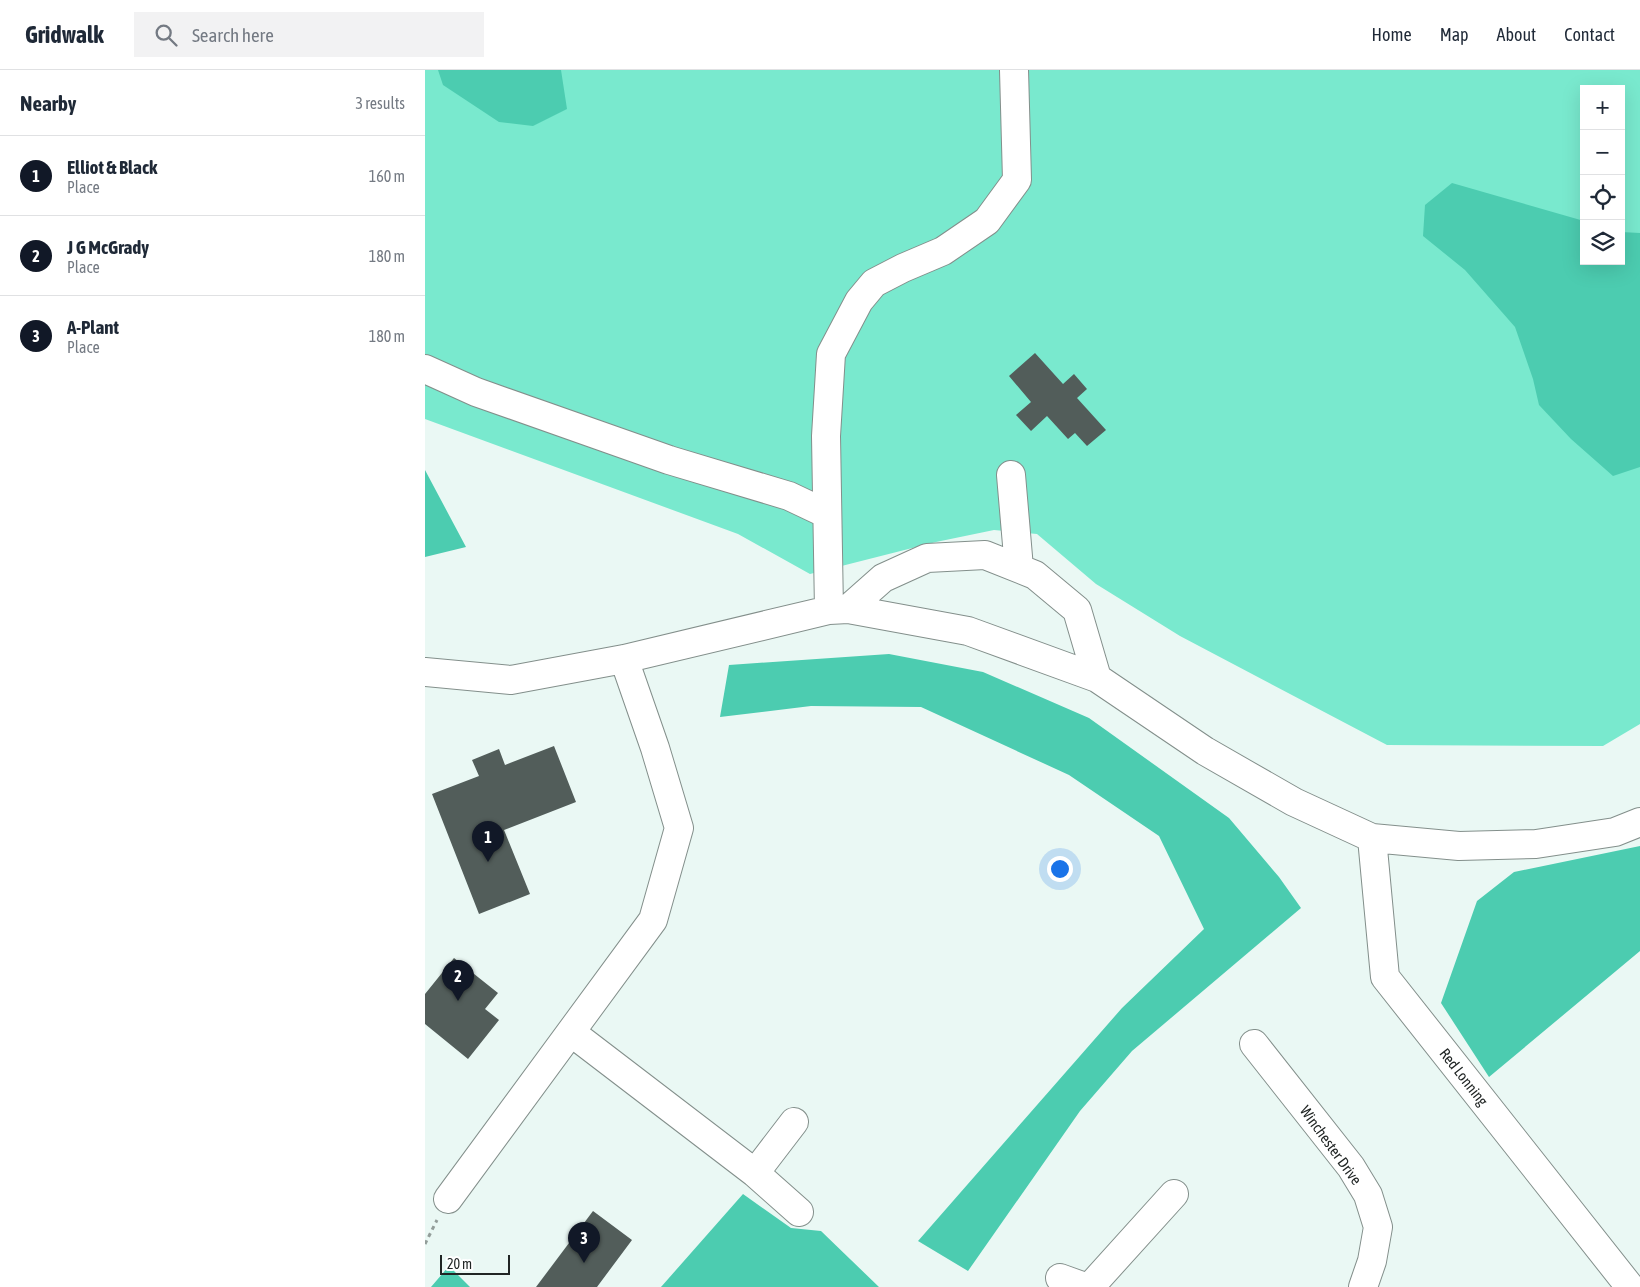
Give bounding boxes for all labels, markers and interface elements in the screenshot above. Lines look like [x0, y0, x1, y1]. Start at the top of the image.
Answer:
search box [134, 12, 484, 57]
text: Gridwalk [25, 21, 104, 48]
icon: search [152, 21, 180, 49]
text: Search here [192, 24, 274, 46]
text: Home [1372, 24, 1412, 45]
text: Map [1440, 24, 1469, 45]
text: About [1497, 24, 1536, 45]
text: Contact [1564, 24, 1615, 45]
map controls [1580, 85, 1625, 265]
button: + [1580, 85, 1625, 130]
text: Nearby [20, 91, 76, 115]
text: 3 results [355, 94, 405, 112]
button: − [1580, 130, 1625, 175]
text: Elliot & Black [67, 156, 157, 178]
text: 1 [32, 167, 40, 185]
text: 160 m [369, 167, 405, 185]
button: locate [1580, 175, 1625, 220]
text: Place [67, 178, 100, 196]
button: layers [1580, 220, 1625, 265]
text: J G McGrady [67, 236, 149, 258]
text: 2 [32, 247, 40, 265]
text: 180 m [369, 247, 405, 265]
text: Place [67, 258, 100, 276]
text: A-Plant [67, 316, 119, 338]
text: 3 [32, 327, 40, 345]
text: 180 m [369, 327, 405, 345]
text: Place [67, 338, 100, 356]
pin: 1 [472, 821, 504, 862]
your location [1047, 856, 1073, 882]
pin: 2 [442, 960, 474, 1001]
street label: Red Lonning [1436, 1045, 1492, 1109]
street label: Winchester Drive [1297, 1102, 1365, 1188]
pin: 3 [568, 1222, 600, 1263]
scale bar [440, 1252, 510, 1275]
text: 20 m [447, 1256, 472, 1272]

